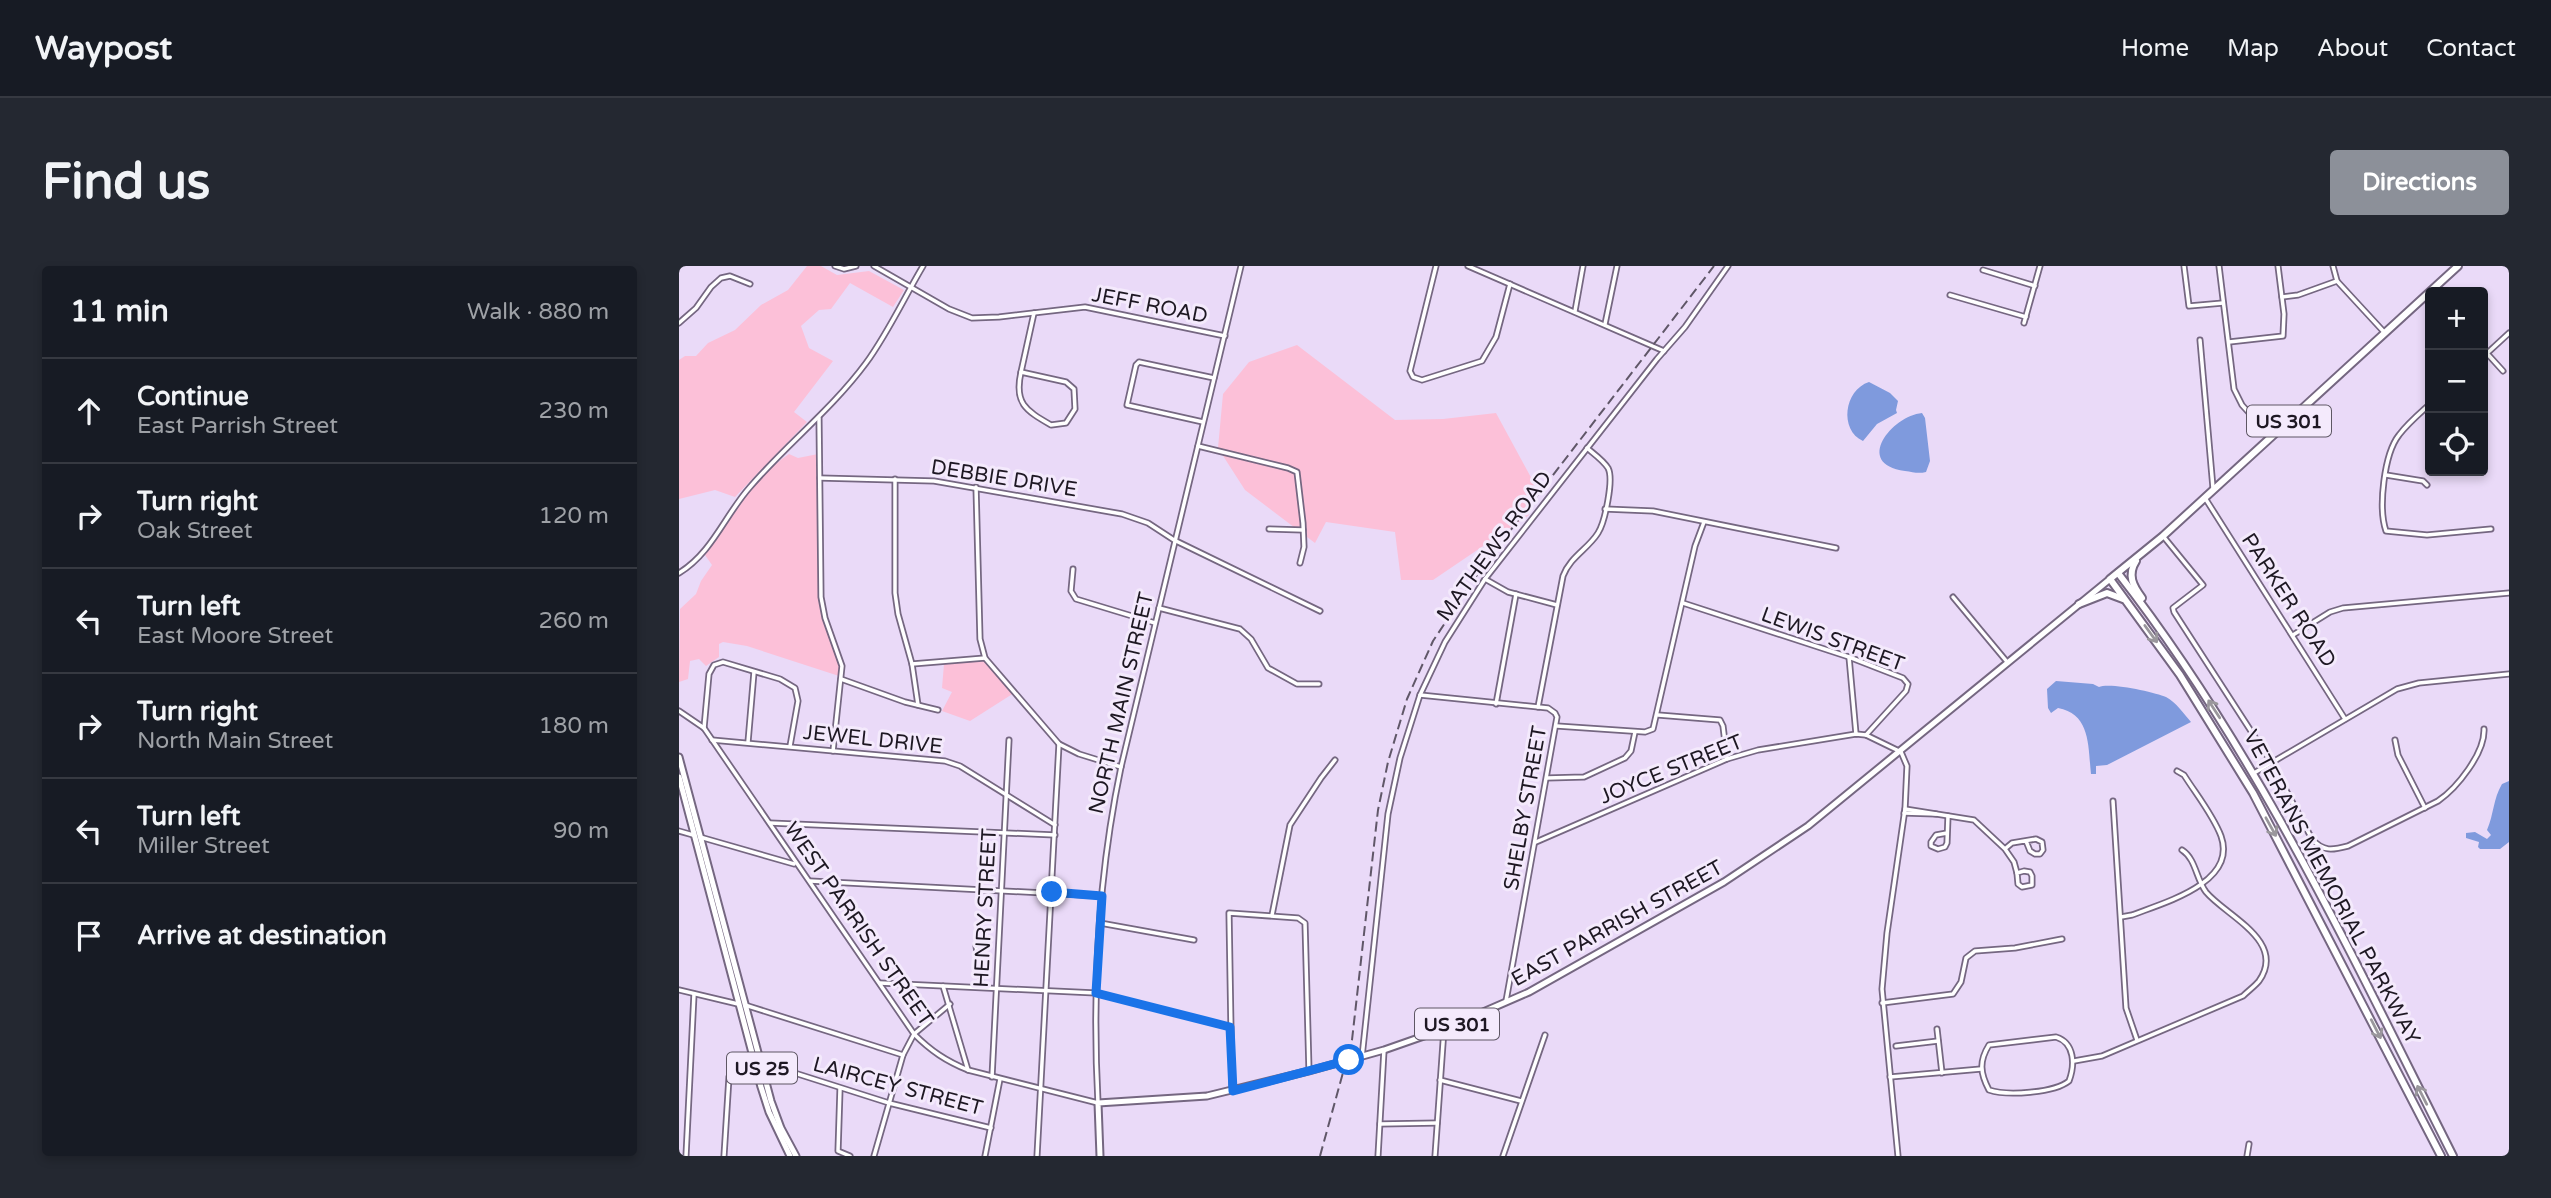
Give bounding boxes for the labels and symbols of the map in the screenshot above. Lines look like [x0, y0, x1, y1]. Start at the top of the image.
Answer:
street label: JEFF ROAD [1090, 282, 1210, 329]
road number: US 301 [2247, 406, 2331, 436]
street label: DEBBIE DRIVE [929, 455, 1079, 502]
street label: MATHEWS ROAD [1432, 466, 1557, 626]
street label: PARKER ROAD [2236, 529, 2341, 672]
street label: NORTH MAIN STREET [1084, 590, 1159, 816]
street label: LEWIS STREET [1758, 602, 1908, 677]
one-way arrow [2144, 624, 2158, 643]
one-way arrow [2207, 700, 2222, 719]
street label: JEWEL DRIVE [802, 720, 944, 759]
street label: SHELBY STREET [1499, 724, 1552, 892]
street label: VETERANS MEMORIAL PARKWAY [2238, 726, 2425, 1049]
street label: JOYCE STREET [1596, 729, 1746, 810]
one-way arrow [2265, 816, 2278, 837]
street label: WEST PARRISH STREET [779, 817, 939, 1031]
street label: HENRY STREET [969, 828, 1002, 988]
street label: EAST PARRISH STREET [1507, 855, 1728, 992]
route end [1036, 876, 1067, 907]
road number: US 301 [1415, 1009, 1499, 1040]
one-way arrow [2369, 1018, 2383, 1039]
route start [1333, 1044, 1364, 1075]
road number: US 25 [727, 1052, 797, 1084]
street label: LAIRCEY STREET [810, 1052, 986, 1121]
one-way arrow [2415, 1085, 2429, 1106]

